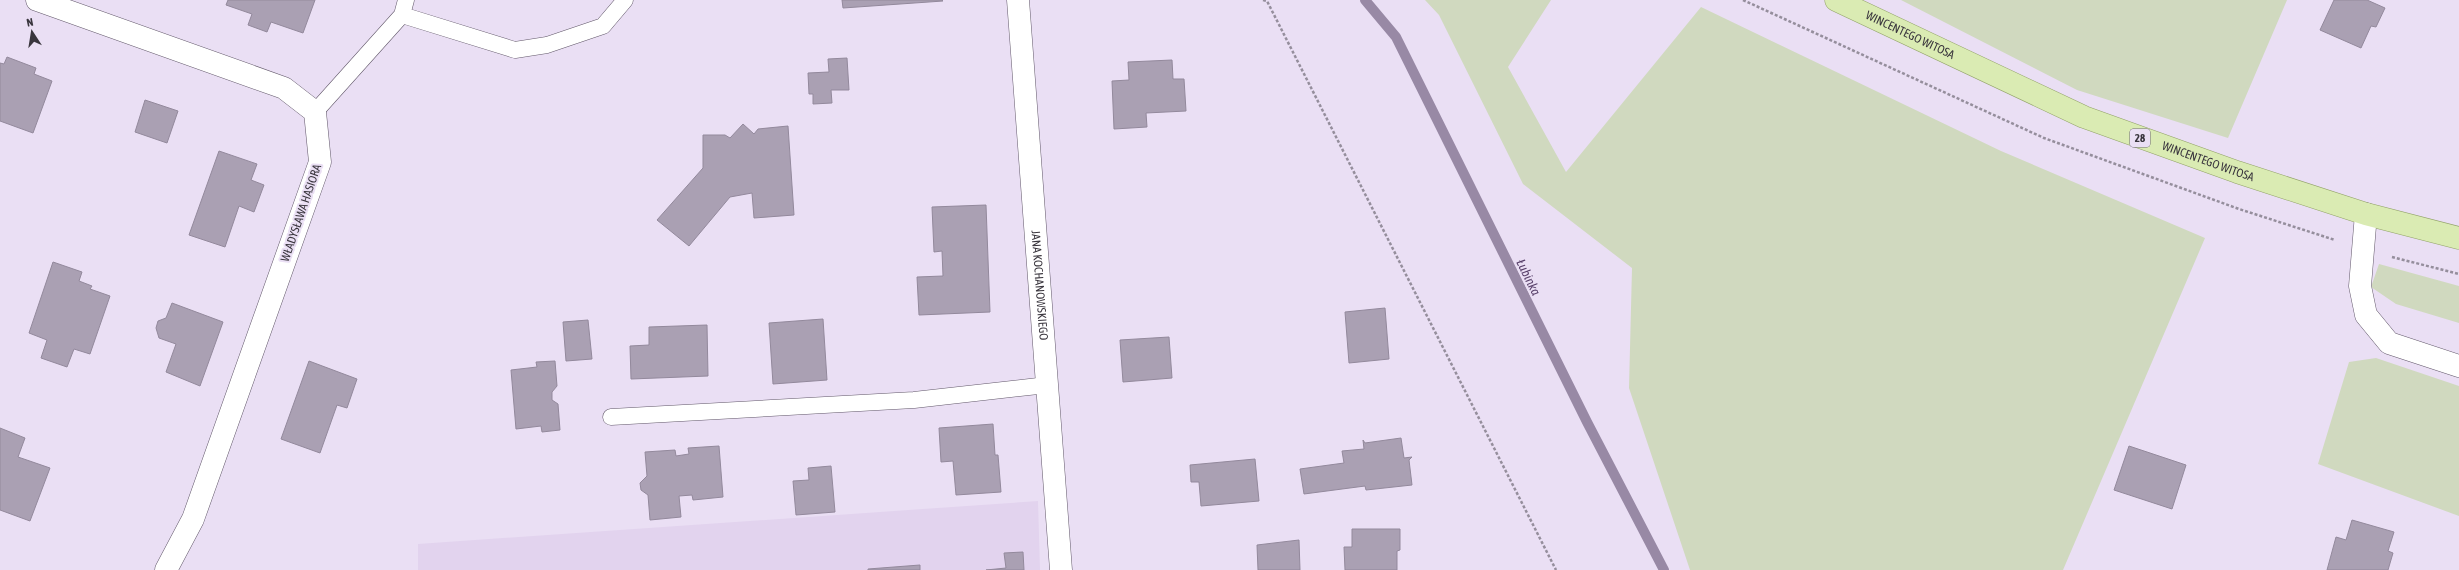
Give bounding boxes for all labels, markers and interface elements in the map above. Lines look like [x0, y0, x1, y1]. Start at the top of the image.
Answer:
street label: WINCENTEGO WITOSA [1863, 8, 1957, 62]
north arrow [12, 12, 52, 52]
text: N [25, 16, 34, 29]
road number: 28 [2130, 129, 2150, 147]
street label: WINCENTEGO WITOSA [2160, 139, 2256, 184]
street label: WŁADYSŁAWA HASIORA [278, 162, 324, 264]
street label: JANA KOCHANOWSKIEGO [1028, 230, 1051, 341]
water label: Łubinka [1513, 257, 1544, 298]

